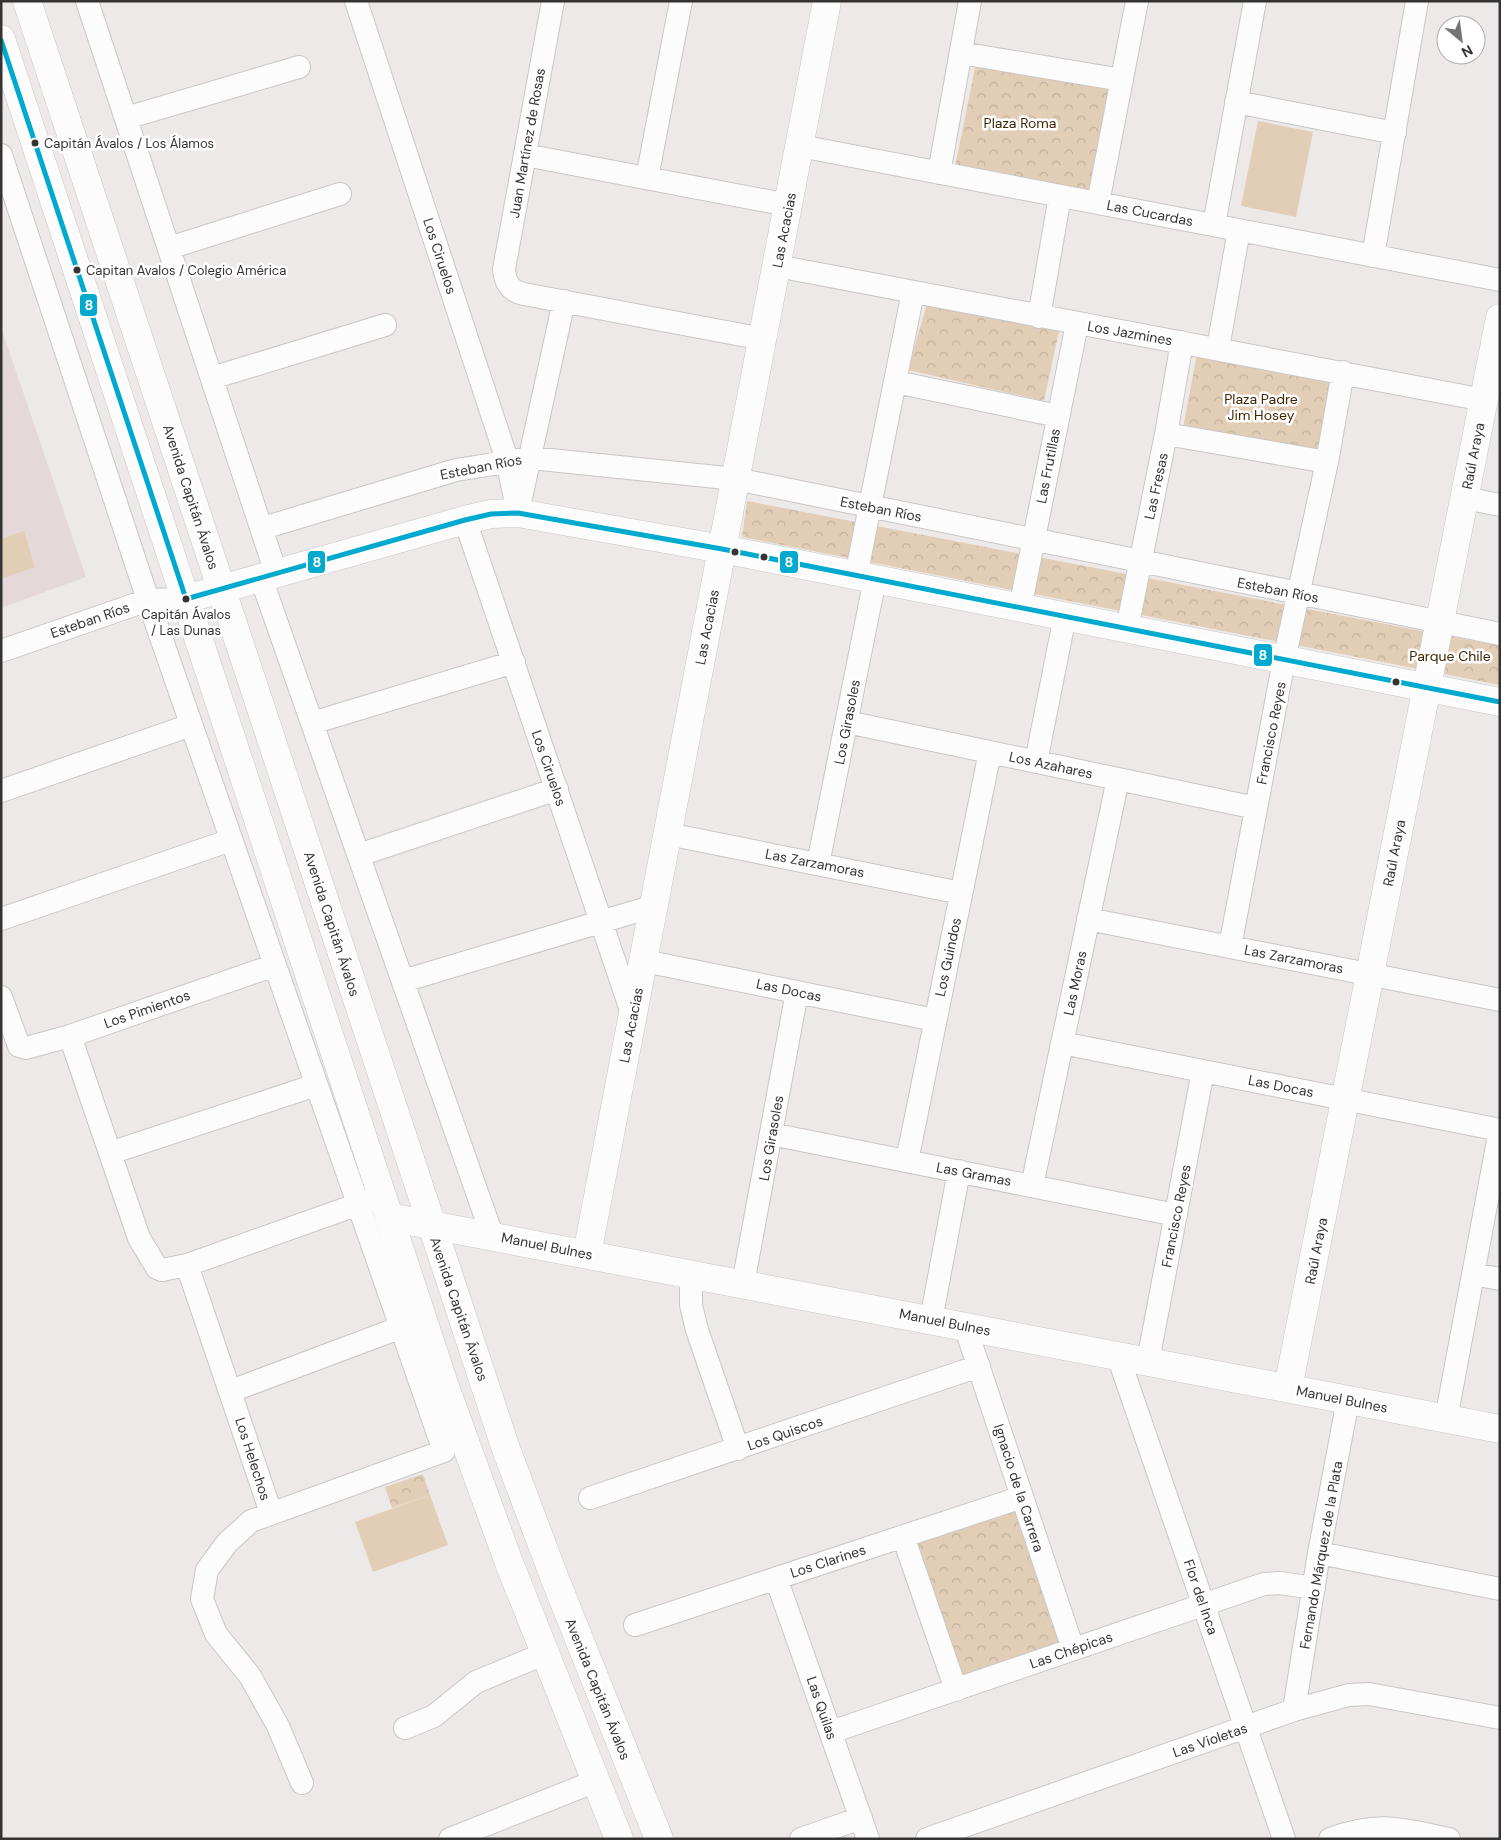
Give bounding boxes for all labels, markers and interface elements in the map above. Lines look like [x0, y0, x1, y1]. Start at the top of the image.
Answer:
north arrow [1436, 15, 1486, 65]
text: N [1458, 41, 1476, 62]
street label: Juan Martínez de Rosas [505, 67, 549, 219]
park label: Plaza Roma [984, 114, 1056, 132]
place label: Capitán Ávalos / Los Álamos [44, 134, 214, 152]
marker: Capitán Ávalos / Los Álamos [30, 138, 40, 148]
street label: Las Acacias [768, 191, 800, 269]
street label: Las Cucardas [1105, 196, 1195, 230]
street label: Los Ciruelos [419, 216, 461, 296]
place label: Capitan Avalos / Colegio América [86, 262, 286, 279]
marker: Capitan Avalos / Colegio América [72, 265, 82, 275]
line badge: 8 [79, 293, 98, 317]
text: 8 [85, 296, 94, 314]
street label: Los Jazmines [1086, 317, 1174, 349]
park label: Plaza Padre Jim Hosey [1224, 390, 1298, 424]
street label: Raúl Araya [1458, 421, 1488, 491]
street label: Avenida Capitán Ávalos [159, 422, 223, 572]
street label: Las Frutillas [1032, 427, 1064, 505]
street label: Esteban Ríos [439, 450, 523, 484]
street label: Las Fresas [1140, 451, 1172, 521]
street label: Esteban Ríos [839, 492, 923, 526]
unlabelled marker [730, 547, 740, 557]
line badge: 8 [307, 550, 326, 574]
line badge: 8 [779, 550, 799, 574]
unlabelled marker [759, 552, 769, 562]
text: 8 [313, 553, 322, 571]
text: 8 [785, 553, 794, 571]
street label: Esteban Ríos [1236, 573, 1320, 607]
street label: Las Acacias [691, 588, 723, 666]
marker: Capitán Ávalos / Las Dunas [181, 594, 191, 604]
street label: Esteban Ríos [48, 598, 132, 642]
place label: Capitán Ávalos / Las Dunas [141, 605, 231, 639]
line badge: 8 [1253, 643, 1273, 667]
text: 8 [1259, 646, 1268, 664]
park label: Parque Chile [1409, 647, 1491, 665]
unlabelled marker [1391, 677, 1401, 687]
street label: Los Girasoles [830, 678, 864, 766]
street label: Francisco Reyes [1252, 680, 1290, 786]
street label: Los Ciruelos [528, 728, 570, 808]
street label: Los Azahares [1008, 747, 1094, 783]
street label: Raúl Araya [1379, 818, 1409, 888]
street label: Las Zarzamoras [764, 845, 866, 881]
street label: Avenida Capitán Ávalos [300, 849, 364, 999]
street label: Los Guindos [931, 916, 965, 998]
street label: Las Zarzamoras [1243, 941, 1345, 977]
street label: Las Moras [1059, 949, 1091, 1017]
street label: Las Docas [755, 974, 823, 1006]
street label: Los Pimientos [101, 986, 193, 1032]
street label: Las Acacias [615, 986, 647, 1064]
street label: Las Docas [1247, 1071, 1315, 1101]
street label: Los Girasoles [755, 1094, 787, 1182]
street label: Las Gramas [935, 1158, 1013, 1190]
street label: Francisco Reyes [1157, 1163, 1195, 1269]
street label: Raúl Araya [1301, 1216, 1331, 1286]
street label: Manuel Bulnes [500, 1228, 594, 1264]
street label: Avenida Capitán Ávalos [426, 1234, 492, 1384]
street label: Manuel Bulnes [898, 1304, 992, 1340]
street label: Manuel Bulnes [1295, 1381, 1389, 1417]
street label: Los Quiscos [745, 1412, 825, 1454]
street label: Los Helechos [231, 1415, 275, 1503]
street label: Ignacio de la Carrera [990, 1422, 1048, 1554]
street label: Fernando Márquez de la Plata [1296, 1460, 1346, 1650]
street label: Los Clarines [788, 1540, 868, 1582]
street label: Flor del Inca [1180, 1557, 1222, 1637]
street label: Avenida Capitán Ávalos [561, 1615, 635, 1763]
street label: Las Chépicas [1027, 1627, 1115, 1673]
street label: Las Quilas [803, 1674, 841, 1742]
street label: Las Violetas [1170, 1719, 1250, 1761]

